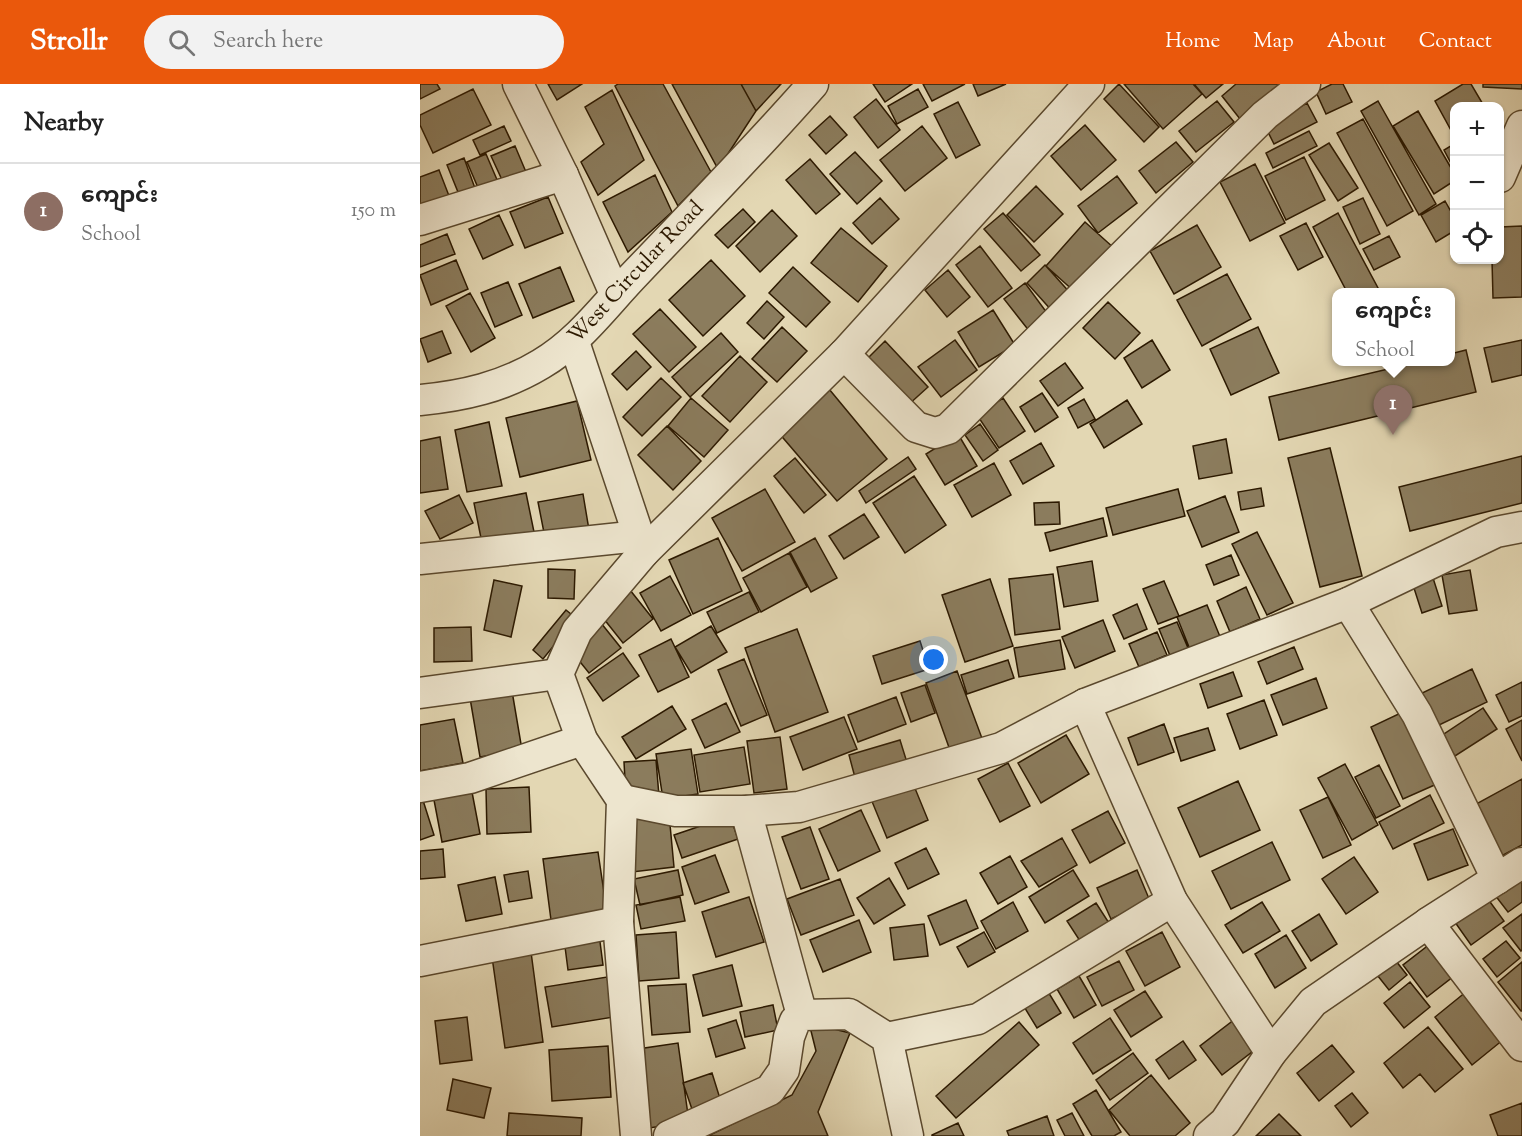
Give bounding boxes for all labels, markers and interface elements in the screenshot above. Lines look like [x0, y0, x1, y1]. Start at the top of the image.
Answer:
search box [144, 15, 564, 69]
text: Strollr [30, 22, 108, 62]
icon: search [165, 26, 198, 59]
text: Search here [213, 26, 323, 58]
text: Home [1165, 27, 1220, 57]
text: Map [1253, 27, 1294, 57]
text: About [1327, 27, 1386, 57]
text: Contact [1419, 27, 1492, 57]
map controls [1450, 102, 1504, 264]
button: + [1450, 102, 1504, 156]
text: Nearby [24, 105, 104, 142]
button: − [1450, 156, 1504, 210]
text: ကျောင်း [81, 181, 158, 213]
street label: West Circular Road [562, 194, 712, 352]
text: 1 [40, 197, 47, 226]
text: 150 m [351, 197, 396, 226]
button: locate [1450, 210, 1504, 264]
text: School [81, 221, 141, 250]
popup [1332, 288, 1455, 366]
text: ကျောင်း [1355, 297, 1432, 329]
text: School [1355, 337, 1415, 366]
pin: 1 [1374, 386, 1412, 435]
your location [919, 645, 948, 674]

